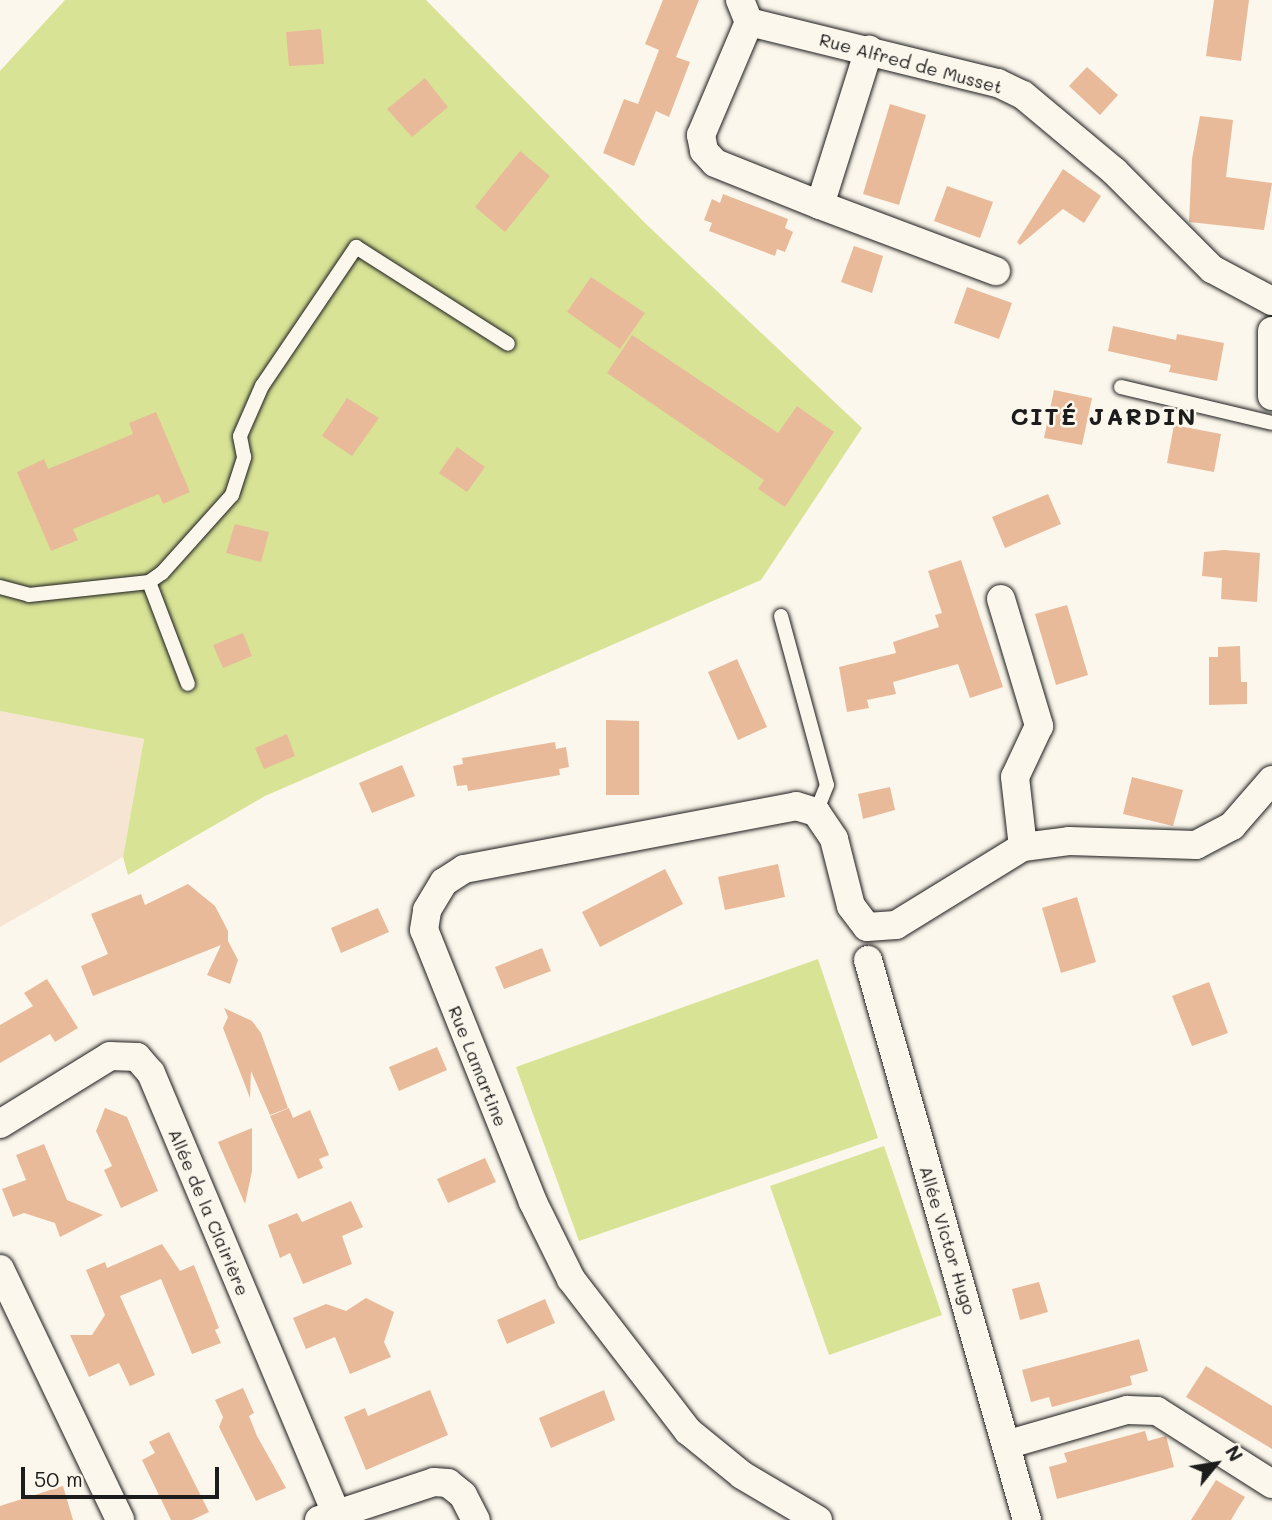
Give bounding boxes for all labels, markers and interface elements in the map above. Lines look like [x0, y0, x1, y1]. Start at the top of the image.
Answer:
street label: Rue Alfred de Musset [817, 28, 1005, 98]
district label: CITÉ JARDIN [1012, 402, 1196, 430]
street label: Rue Lamartine [444, 1003, 512, 1129]
street label: Allée de la Clairière [164, 1125, 254, 1299]
street label: Allée Victor Hugo [915, 1163, 981, 1317]
north arrow [1181, 1429, 1251, 1499]
text: N [1220, 1441, 1249, 1466]
scale bar [24, 1454, 222, 1498]
text: 50 m [34, 1465, 83, 1492]

